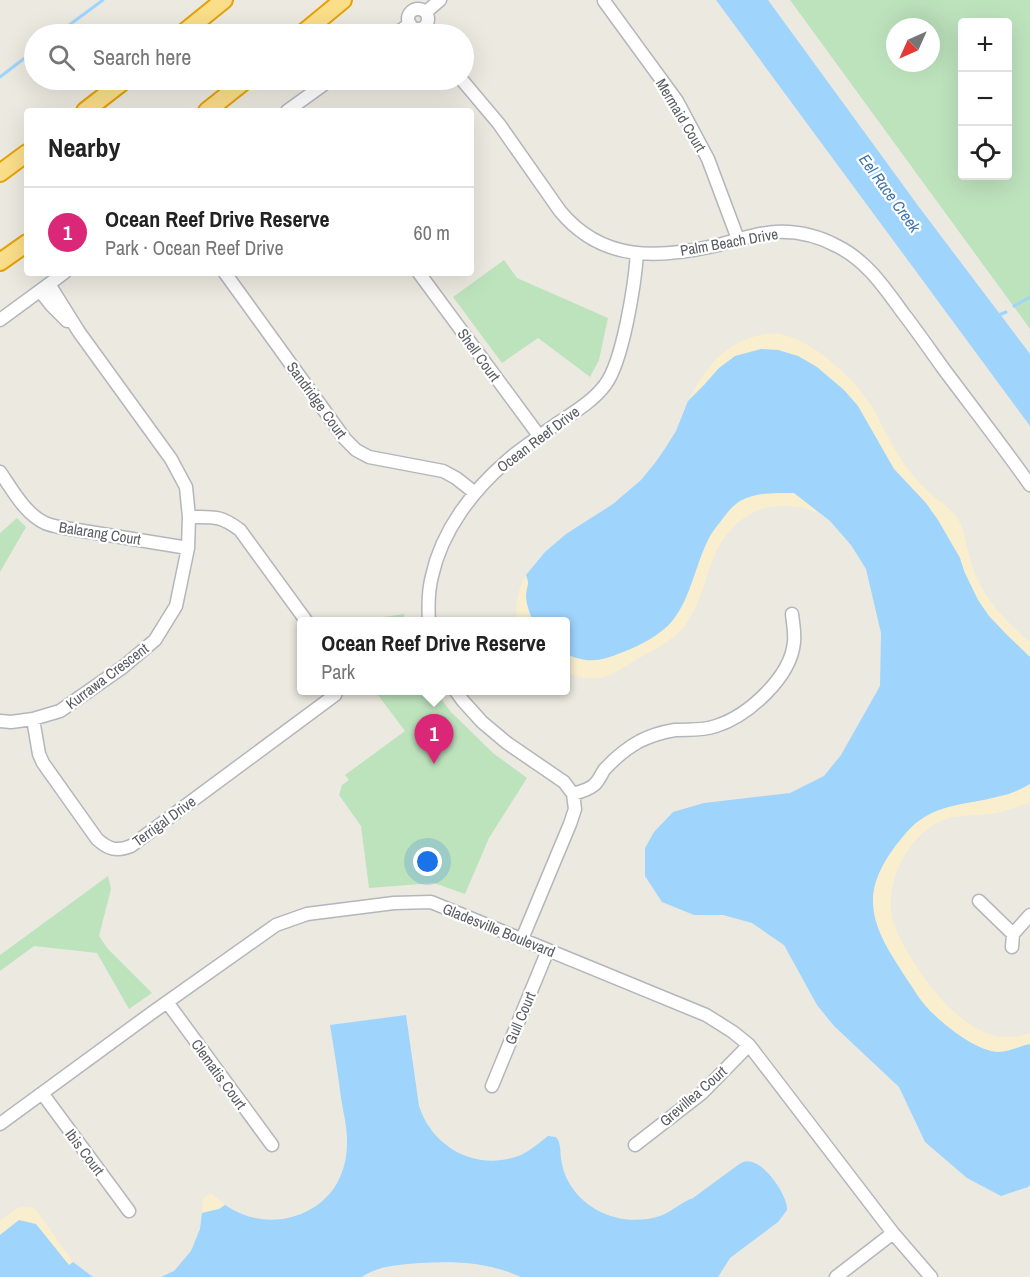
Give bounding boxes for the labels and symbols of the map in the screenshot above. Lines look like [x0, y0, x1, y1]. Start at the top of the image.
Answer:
north arrow [886, 18, 940, 72]
street label: Mermaid Court [651, 74, 711, 156]
water label: Eel Race Creek [854, 149, 926, 237]
street label: Palm Beach Drive [678, 223, 780, 261]
street label: Shell Court [453, 324, 506, 386]
street label: Sandridge Court [282, 357, 352, 443]
street label: Ocean Reef Drive [492, 401, 584, 477]
street label: Balarang Court [57, 516, 143, 550]
street label: Kurrawa Crescent [61, 638, 153, 714]
pin: 1 [414, 714, 454, 764]
street label: Terrigal Drive [128, 791, 200, 851]
your location [413, 847, 442, 876]
street label: Gladesville Boulevard [440, 898, 558, 962]
street label: Gull Court [500, 988, 541, 1048]
street label: Clematis Court [186, 1035, 252, 1114]
street label: Grevillea Court [655, 1061, 732, 1131]
street label: Ibis Court [61, 1124, 110, 1180]

